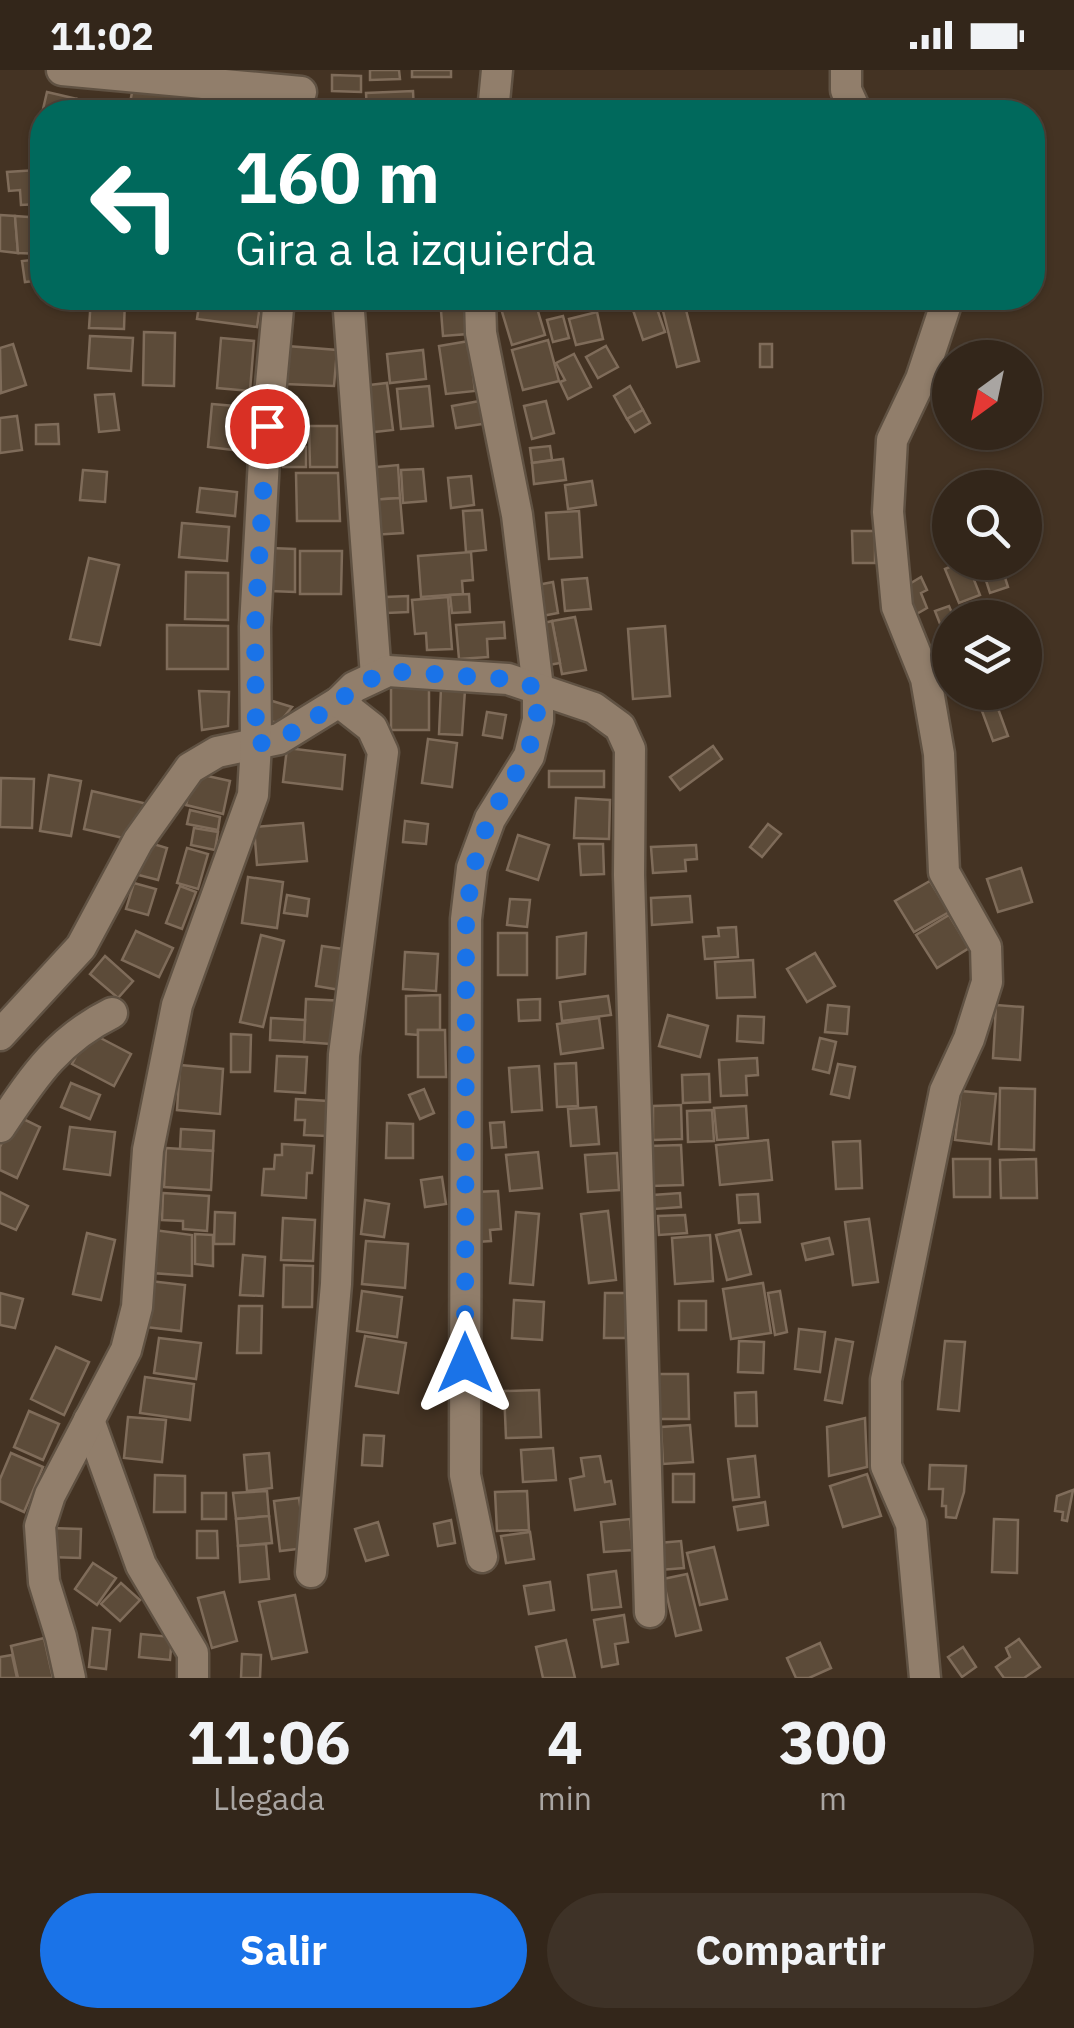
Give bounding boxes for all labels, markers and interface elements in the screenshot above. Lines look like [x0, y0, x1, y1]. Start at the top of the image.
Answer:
text: 11:02 [50, 11, 154, 60]
text: 160 m [235, 131, 440, 222]
icon: left [70, 140, 200, 270]
text: Gira a la izquierda [235, 219, 596, 277]
north arrow [932, 340, 1042, 450]
map controls [932, 340, 1042, 710]
pin [225, 384, 310, 469]
icon: arrive [240, 399, 295, 454]
button: search [932, 470, 1042, 580]
button: layers [932, 600, 1042, 710]
position arrow [413, 1311, 517, 1415]
text: 11:06 [187, 1702, 351, 1781]
text: 4 [547, 1702, 583, 1781]
text: 300 [779, 1702, 887, 1781]
text: Llegada [213, 1777, 325, 1819]
text: min [538, 1777, 592, 1819]
text: m [819, 1777, 847, 1819]
button: Salir [40, 1893, 527, 2008]
button: Compartir [547, 1893, 1034, 2008]

